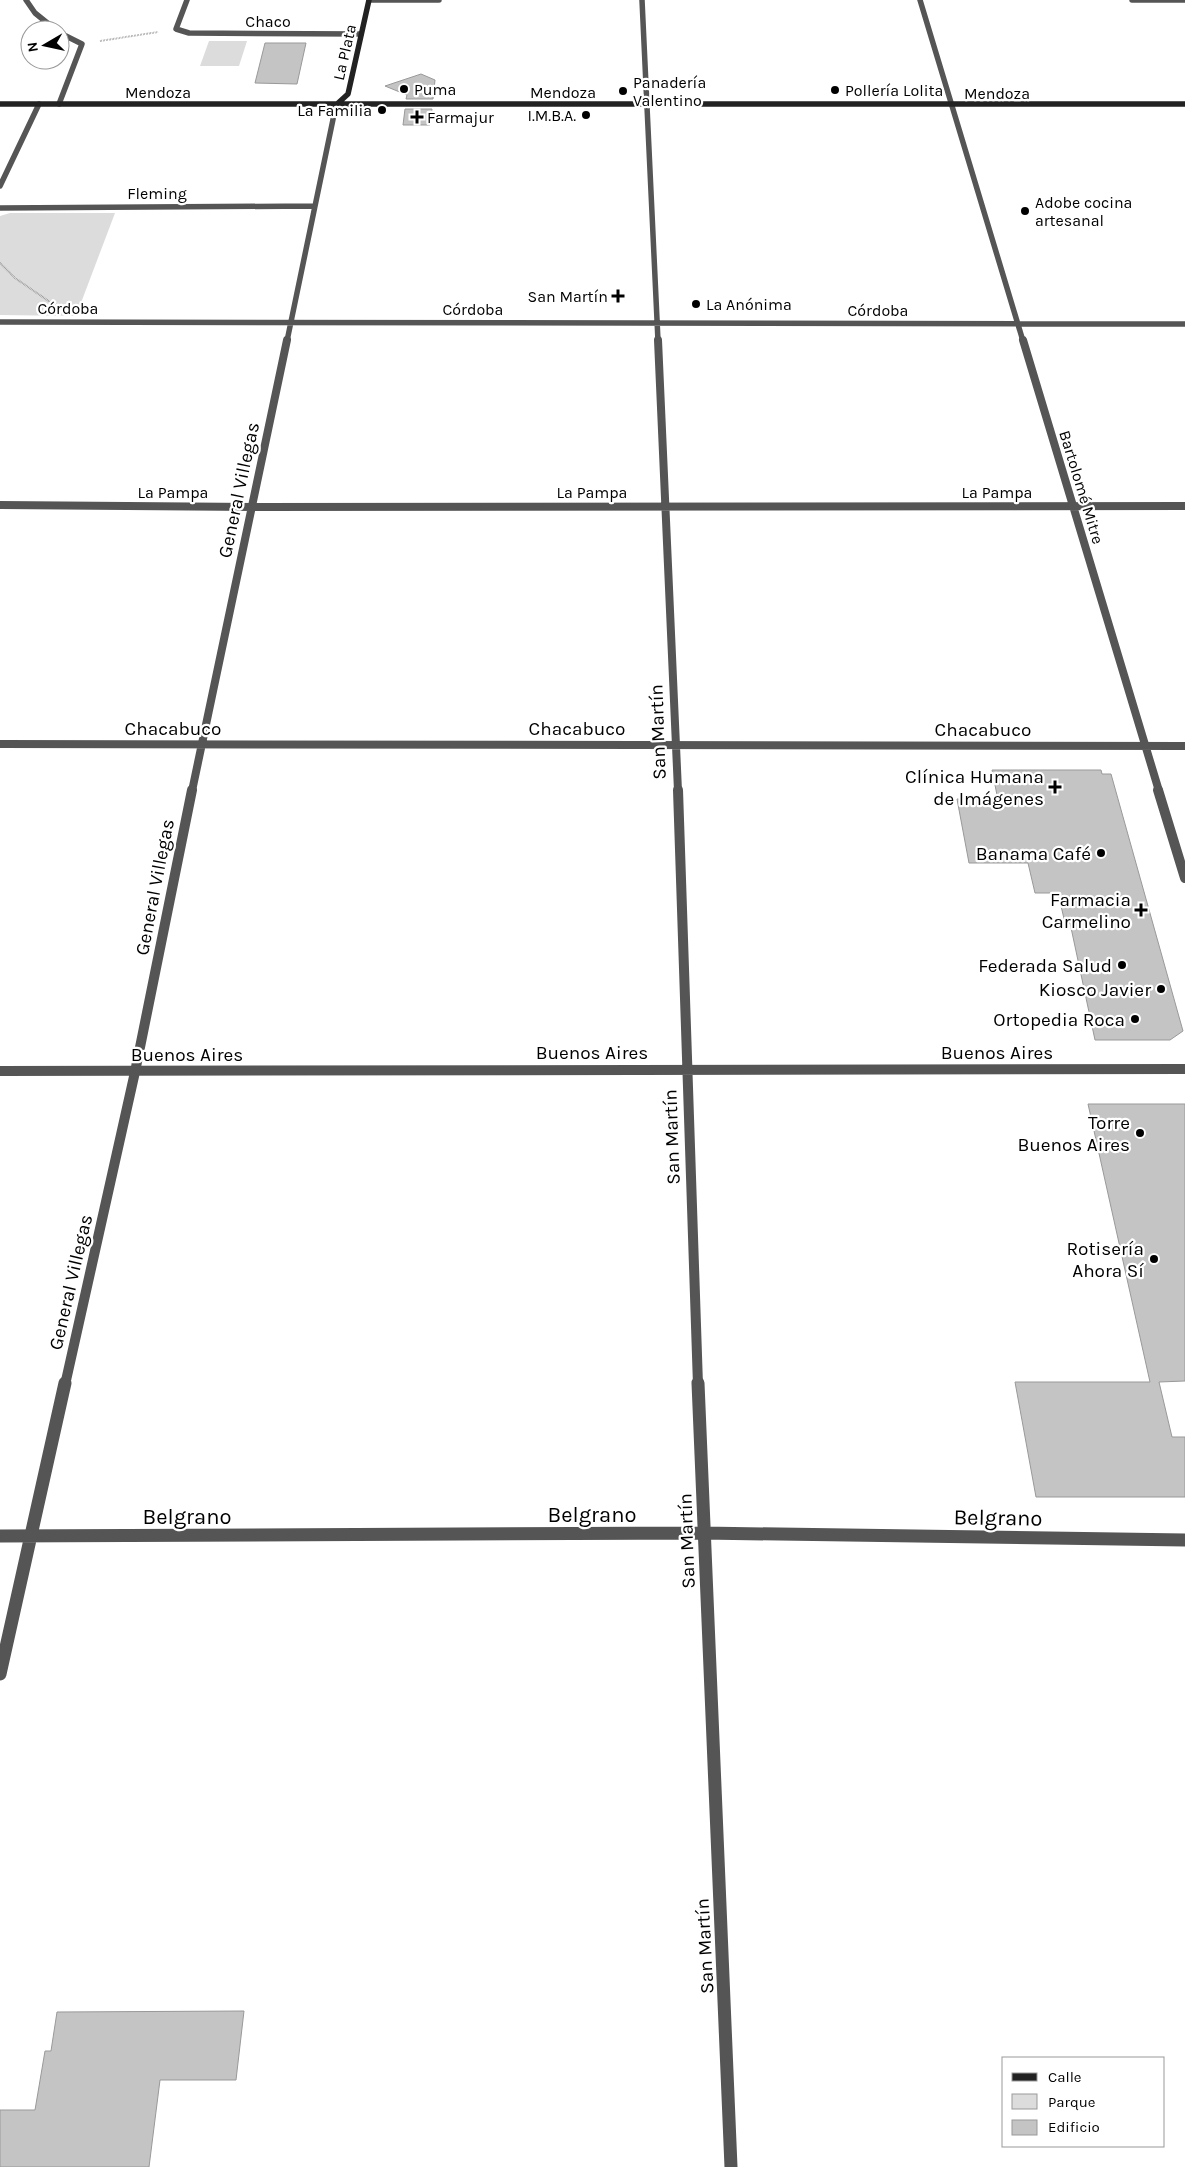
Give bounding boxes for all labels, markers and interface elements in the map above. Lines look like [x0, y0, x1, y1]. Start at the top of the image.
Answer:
street label: Chaco [245, 12, 291, 31]
north arrow [20, 20, 70, 70]
street label: La Plata [329, 22, 360, 82]
text: N [23, 41, 42, 53]
place label: Panadería Valentino [633, 73, 706, 110]
place label: Puma [414, 80, 456, 99]
place label: Pollería Lolita [845, 81, 943, 100]
street label: Mendoza [125, 83, 191, 102]
marker: Puma [398, 83, 410, 95]
street label: Mendoza [530, 83, 596, 102]
marker: Pollería Lolita [829, 84, 841, 96]
street label: Mendoza [964, 84, 1030, 103]
marker: Panadería Valentino [617, 85, 629, 97]
place label: La Familia [297, 101, 372, 120]
marker: La Familia [376, 104, 388, 116]
place label: I.M.B.A. [527, 106, 576, 125]
place label: Farmajur [427, 108, 494, 127]
marker: I.M.B.A. [580, 109, 592, 121]
marker: Farmajur [411, 111, 423, 123]
street label: Fleming [127, 184, 187, 203]
place label: Adobe cocina artesanal [1035, 193, 1132, 230]
marker: Adobe cocina artesanal [1019, 205, 1031, 217]
place label: San Martín [527, 287, 608, 306]
marker: San Martín [612, 290, 624, 302]
place label: La Anónima [706, 295, 792, 314]
marker: La Anónima [690, 298, 702, 310]
street label: Córdoba [38, 299, 98, 318]
street label: Córdoba [443, 300, 503, 319]
street label: Córdoba [848, 301, 908, 320]
street label: General Villegas [214, 420, 264, 560]
street label: Bartolomé Mitre [1055, 428, 1108, 546]
street label: La Pampa [138, 483, 208, 502]
street label: La Pampa [557, 483, 627, 502]
street label: La Pampa [962, 483, 1032, 502]
street label: San Martín [645, 684, 671, 780]
street label: Chacabuco [125, 718, 221, 740]
street label: Chacabuco [529, 718, 625, 740]
street label: Chacabuco [935, 719, 1031, 741]
place label: Clínica Humana de Imágenes [905, 766, 1044, 810]
marker: Clínica Humana de Imágenes [1048, 780, 1062, 794]
street label: General Villegas [131, 817, 179, 957]
place label: Banama Café [976, 843, 1091, 865]
marker: Banama Café [1095, 847, 1107, 859]
place label: Farmacia Carmelino [1042, 889, 1131, 933]
marker: Farmacia Carmelino [1135, 904, 1147, 916]
place label: Federada Salud [978, 955, 1112, 977]
marker: Federada Salud [1116, 959, 1128, 971]
place label: Kiosco Javier [1039, 979, 1151, 1001]
marker: Kiosco Javier [1155, 983, 1167, 995]
place label: Ortopedia Roca [993, 1009, 1125, 1031]
marker: Ortopedia Roca [1129, 1013, 1141, 1025]
street label: Buenos Aires [536, 1042, 648, 1064]
street label: Buenos Aires [941, 1042, 1053, 1064]
street label: Buenos Aires [131, 1044, 243, 1066]
street label: San Martín [659, 1089, 685, 1185]
place label: Torre Buenos Aires [1017, 1112, 1130, 1156]
marker: Torre Buenos Aires [1134, 1127, 1146, 1139]
street label: General Villegas [45, 1212, 97, 1352]
place label: Rotisería Ahora Sí [1066, 1238, 1144, 1282]
marker: Rotisería Ahora Sí [1148, 1253, 1160, 1265]
street label: San Martín [674, 1493, 700, 1589]
street label: Belgrano [548, 1502, 636, 1528]
street label: Belgrano [143, 1504, 231, 1530]
street label: Belgrano [953, 1504, 1043, 1532]
street label: San Martín [692, 1898, 718, 1994]
legend [1002, 2057, 1165, 2147]
text: Calle [1048, 2068, 1082, 2086]
text: Parque [1048, 2093, 1096, 2111]
text: Edificio [1048, 2118, 1100, 2136]

